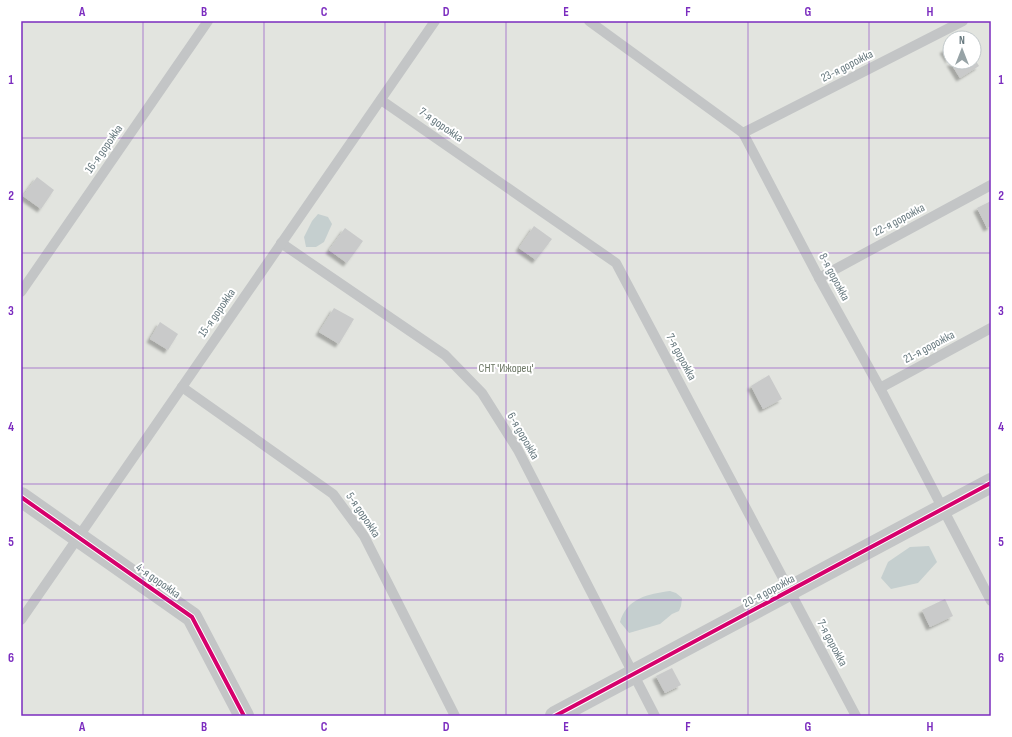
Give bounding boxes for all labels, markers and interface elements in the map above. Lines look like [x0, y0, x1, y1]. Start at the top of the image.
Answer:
text: A [78, 4, 86, 20]
text: B [201, 4, 207, 20]
text: C [321, 4, 328, 20]
text: D [443, 4, 450, 20]
text: E [563, 4, 569, 20]
text: F [685, 4, 691, 20]
text: G [805, 4, 812, 20]
text: H [927, 4, 934, 20]
north arrow [942, 30, 982, 70]
text: N [959, 34, 965, 47]
street label: 23-я дорожка [818, 46, 876, 85]
text: 1 [8, 72, 14, 88]
text: 1 [998, 72, 1004, 88]
street label: 7-я дорожка [416, 104, 466, 146]
street label: 16-я дорожка [82, 121, 126, 176]
text: 2 [8, 188, 14, 204]
text: 2 [998, 188, 1004, 204]
street label: 22-я дорожка [871, 200, 928, 240]
street label: 8-я дорожка [815, 251, 853, 304]
street label: 15-я дорожка [195, 286, 239, 340]
text: 3 [8, 303, 14, 319]
text: 3 [998, 303, 1004, 319]
street label: 21-я дорожка [901, 327, 957, 367]
street label: 7-я дорожка [662, 331, 700, 383]
park label: СНТ 'Ижорец' [479, 361, 534, 376]
street label: 6-я дорожка [504, 410, 543, 462]
text: 4 [8, 419, 14, 435]
text: 4 [998, 419, 1004, 435]
street label: 5-я дорожка [342, 490, 384, 541]
text: 5 [8, 534, 14, 550]
text: 5 [998, 534, 1004, 550]
street label: 4-я дорожка [133, 560, 184, 602]
street label: 20-я дорожка [740, 571, 798, 611]
street label: 7-я дорожка [813, 617, 851, 669]
text: 6 [8, 650, 14, 666]
text: 6 [998, 650, 1004, 666]
text: A [78, 719, 86, 735]
text: B [201, 719, 207, 735]
text: C [321, 719, 328, 735]
text: D [443, 719, 450, 735]
text: E [563, 719, 569, 735]
text: F [685, 719, 691, 735]
text: G [805, 719, 812, 735]
text: H [927, 719, 934, 735]

